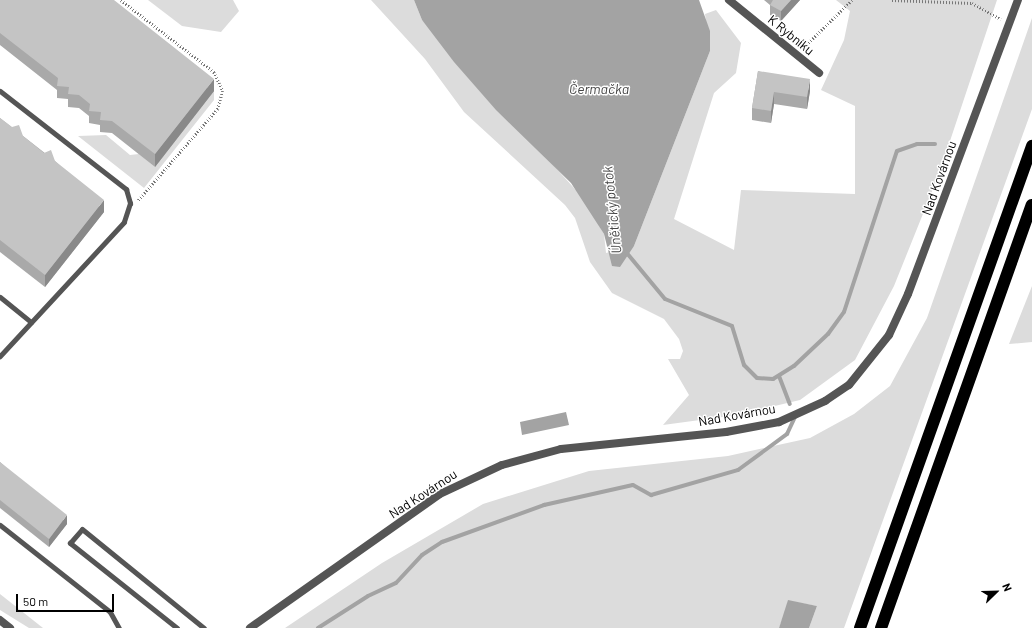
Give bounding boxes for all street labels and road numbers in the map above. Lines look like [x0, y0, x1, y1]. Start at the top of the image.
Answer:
street label: K Rybníku [765, 12, 817, 58]
street label: Nad Kovárnou [918, 139, 960, 217]
street label: Nad Kovárnou [697, 401, 777, 429]
street label: Nad Kovárnou [386, 466, 460, 522]

